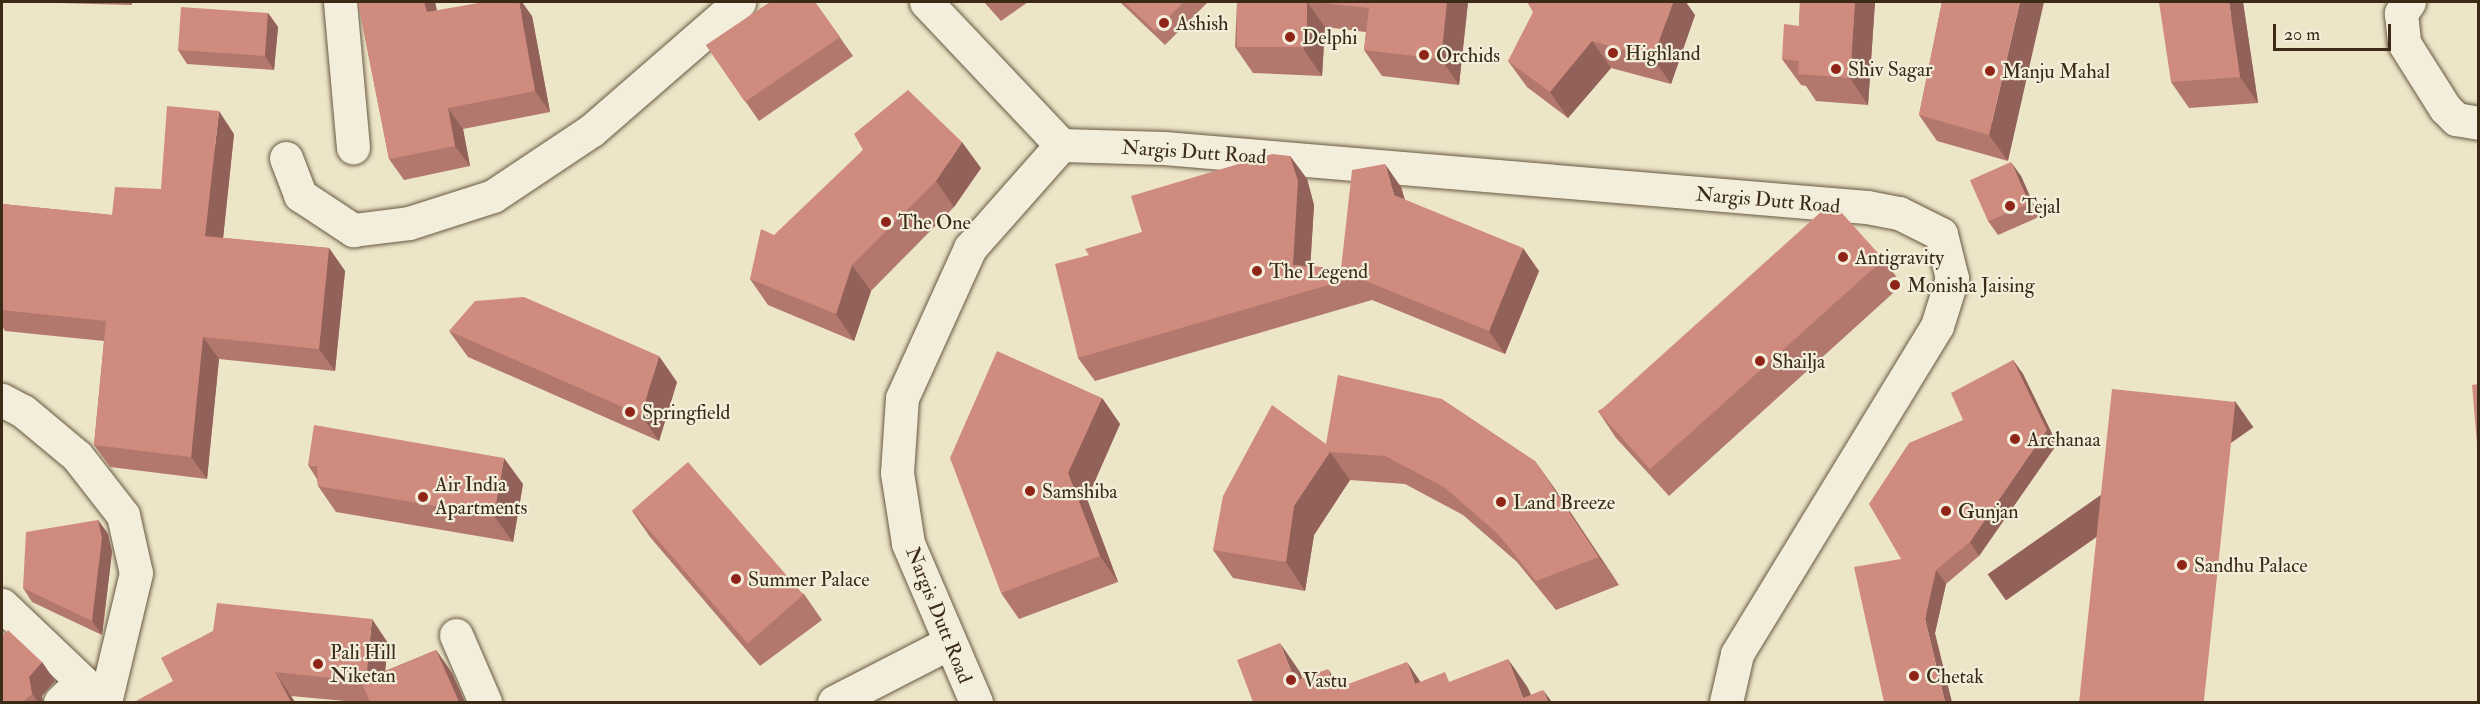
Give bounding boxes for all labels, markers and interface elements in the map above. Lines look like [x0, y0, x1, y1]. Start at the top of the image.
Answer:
place label: Ashish [1176, 11, 1229, 35]
scale bar [2276, 12, 2394, 50]
marker: Ashish [1157, 16, 1171, 30]
text: 20 m [2284, 23, 2320, 46]
place label: Delphi [1302, 25, 1358, 49]
marker: Delphi [1283, 30, 1297, 44]
place label: Highland [1625, 41, 1700, 65]
place label: Orchids [1436, 43, 1500, 67]
marker: Highland [1606, 46, 1620, 60]
marker: Orchids [1417, 48, 1431, 62]
place label: Shiv Sagar [1848, 57, 1933, 81]
place label: Manju Mahal [2002, 59, 2110, 83]
marker: Shiv Sagar [1829, 62, 1843, 76]
marker: Manju Mahal [1983, 64, 1997, 78]
street label: Nargis Dutt Road [1121, 135, 1267, 169]
street label: Nargis Dutt Road [1695, 182, 1841, 218]
place label: Tejal [2022, 194, 2061, 218]
marker: Tejal [2003, 199, 2017, 213]
place label: The One [898, 210, 971, 234]
marker: The One [879, 215, 893, 229]
place label: Antigravity [1855, 245, 1944, 269]
marker: Antigravity [1836, 250, 1850, 264]
place label: The Legend [1269, 259, 1368, 283]
marker: The Legend [1250, 264, 1264, 278]
place label: Monisha Jaising [1907, 273, 2034, 297]
marker: Monisha Jaising [1888, 278, 1902, 292]
place label: Shailja [1772, 349, 1825, 373]
marker: Shailja [1753, 354, 1767, 368]
place label: Springfield [642, 400, 730, 424]
marker: Springfield [623, 405, 637, 419]
place label: Archanaa [2027, 427, 2101, 451]
marker: Archanaa [2008, 432, 2022, 446]
place label: Air India Apartments [435, 473, 527, 520]
place label: Samshiba [1042, 479, 1117, 503]
marker: Samshiba [1023, 484, 1037, 498]
marker: Air India Apartments [416, 490, 430, 504]
place label: Land Breeze [1513, 490, 1615, 514]
marker: Land Breeze [1494, 495, 1508, 509]
place label: Gunjan [1958, 499, 2019, 523]
marker: Gunjan [1939, 504, 1953, 518]
street label: Nargis Dutt Road [901, 543, 977, 687]
place label: Sandhu Palace [2194, 553, 2308, 577]
marker: Sandhu Palace [2175, 558, 2189, 572]
place label: Summer Palace [748, 567, 870, 591]
marker: Summer Palace [729, 572, 743, 586]
place label: Pali Hill Niketan [330, 640, 396, 687]
marker: Pali Hill Niketan [311, 657, 325, 671]
place label: Chetak [1926, 664, 1984, 688]
place label: Vastu [1303, 668, 1347, 692]
marker: Chetak [1907, 669, 1921, 683]
marker: Vastu [1284, 673, 1298, 687]

